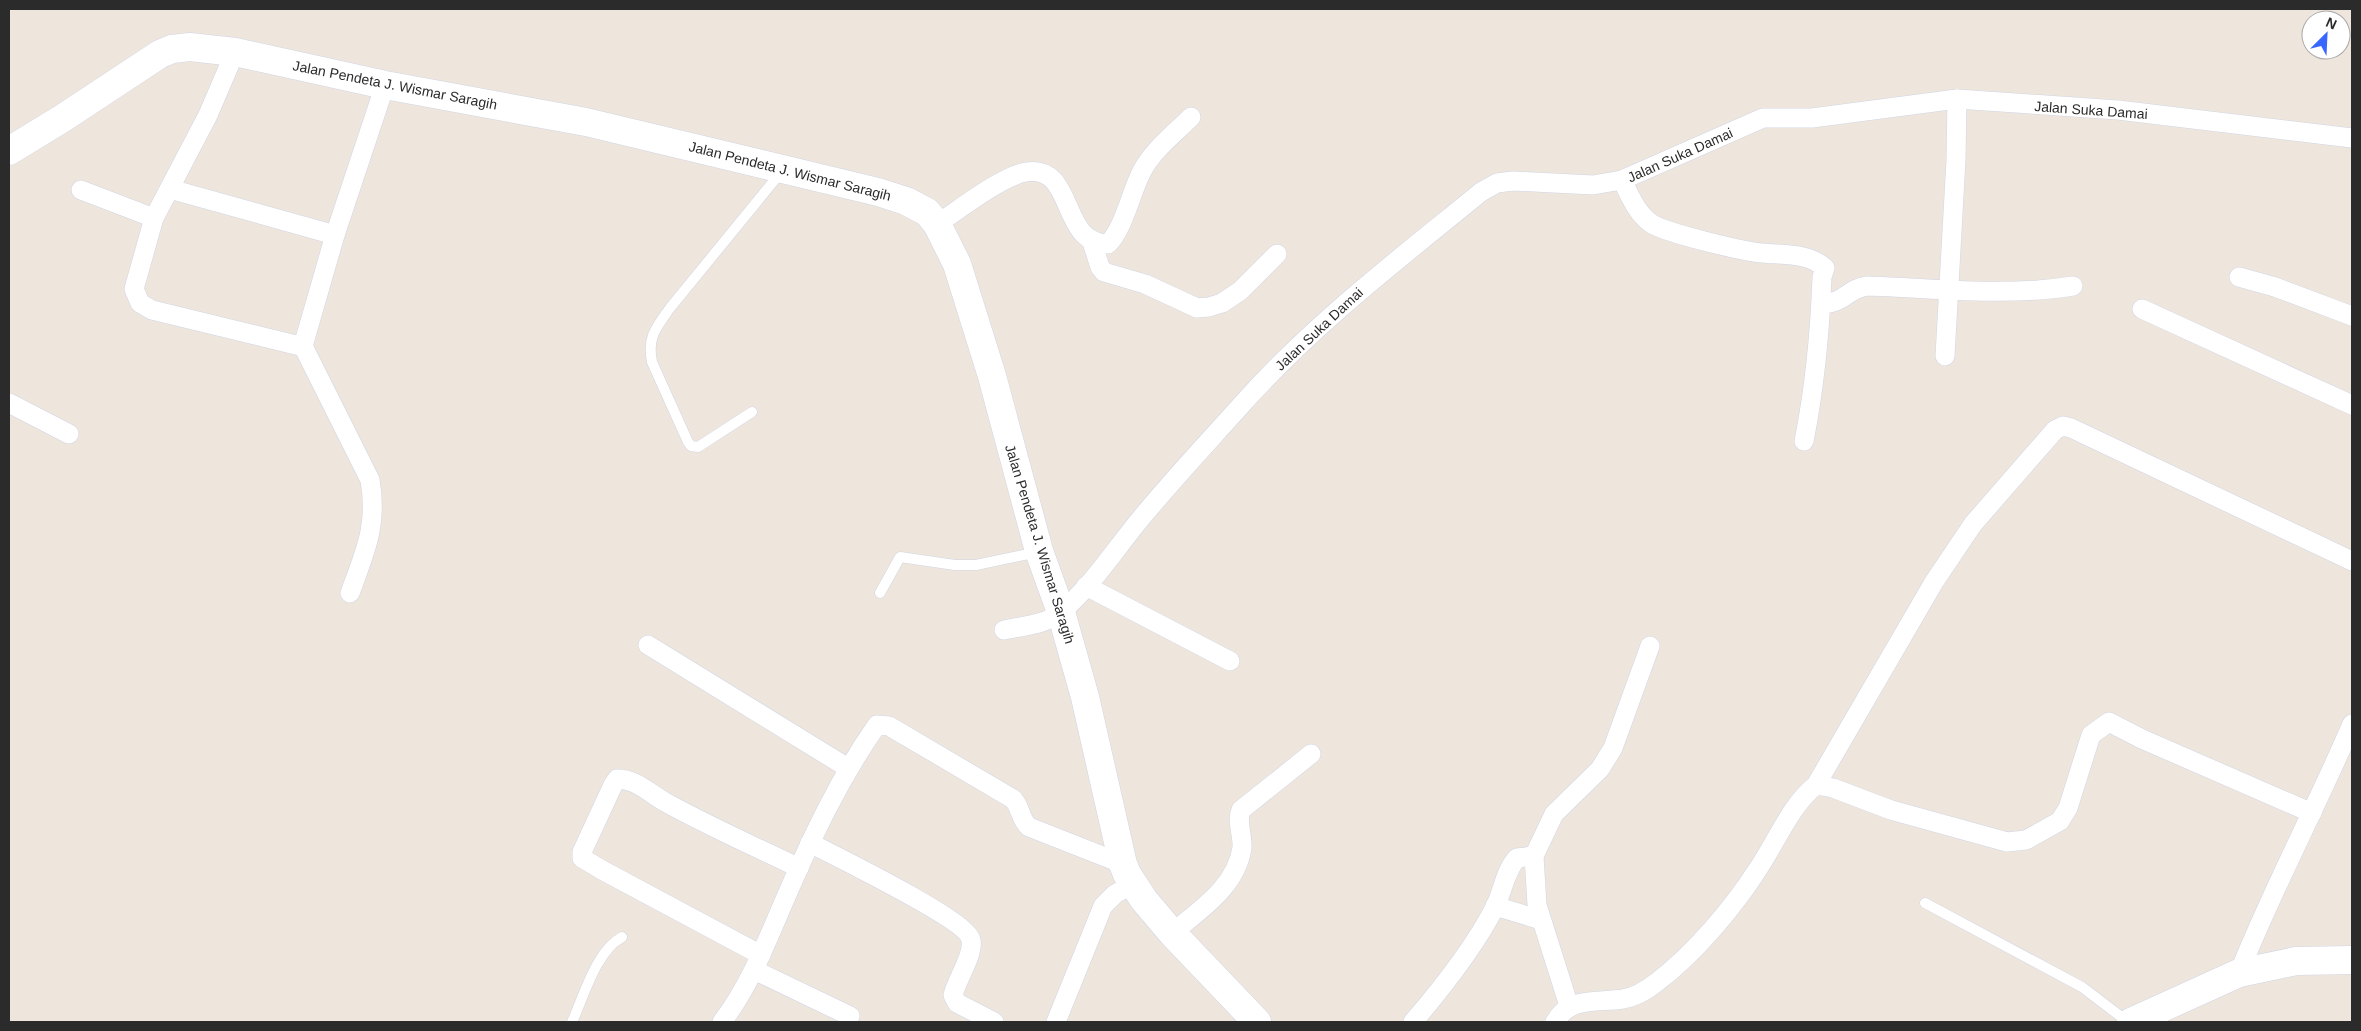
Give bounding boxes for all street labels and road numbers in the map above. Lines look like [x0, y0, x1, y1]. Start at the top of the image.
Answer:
street label: Jalan Pendeta J. Wismar Saragih [291, 57, 499, 113]
street label: Jalan Suka Damai [2034, 98, 2148, 122]
street label: Jalan Suka Damai [1625, 125, 1735, 185]
street label: Jalan Pendeta J. Wismar Saragih [687, 138, 893, 204]
street label: Jalan Suka Damai [1272, 284, 1366, 374]
street label: Jalan Pendeta J. Wismar Saragih [1002, 442, 1078, 646]

